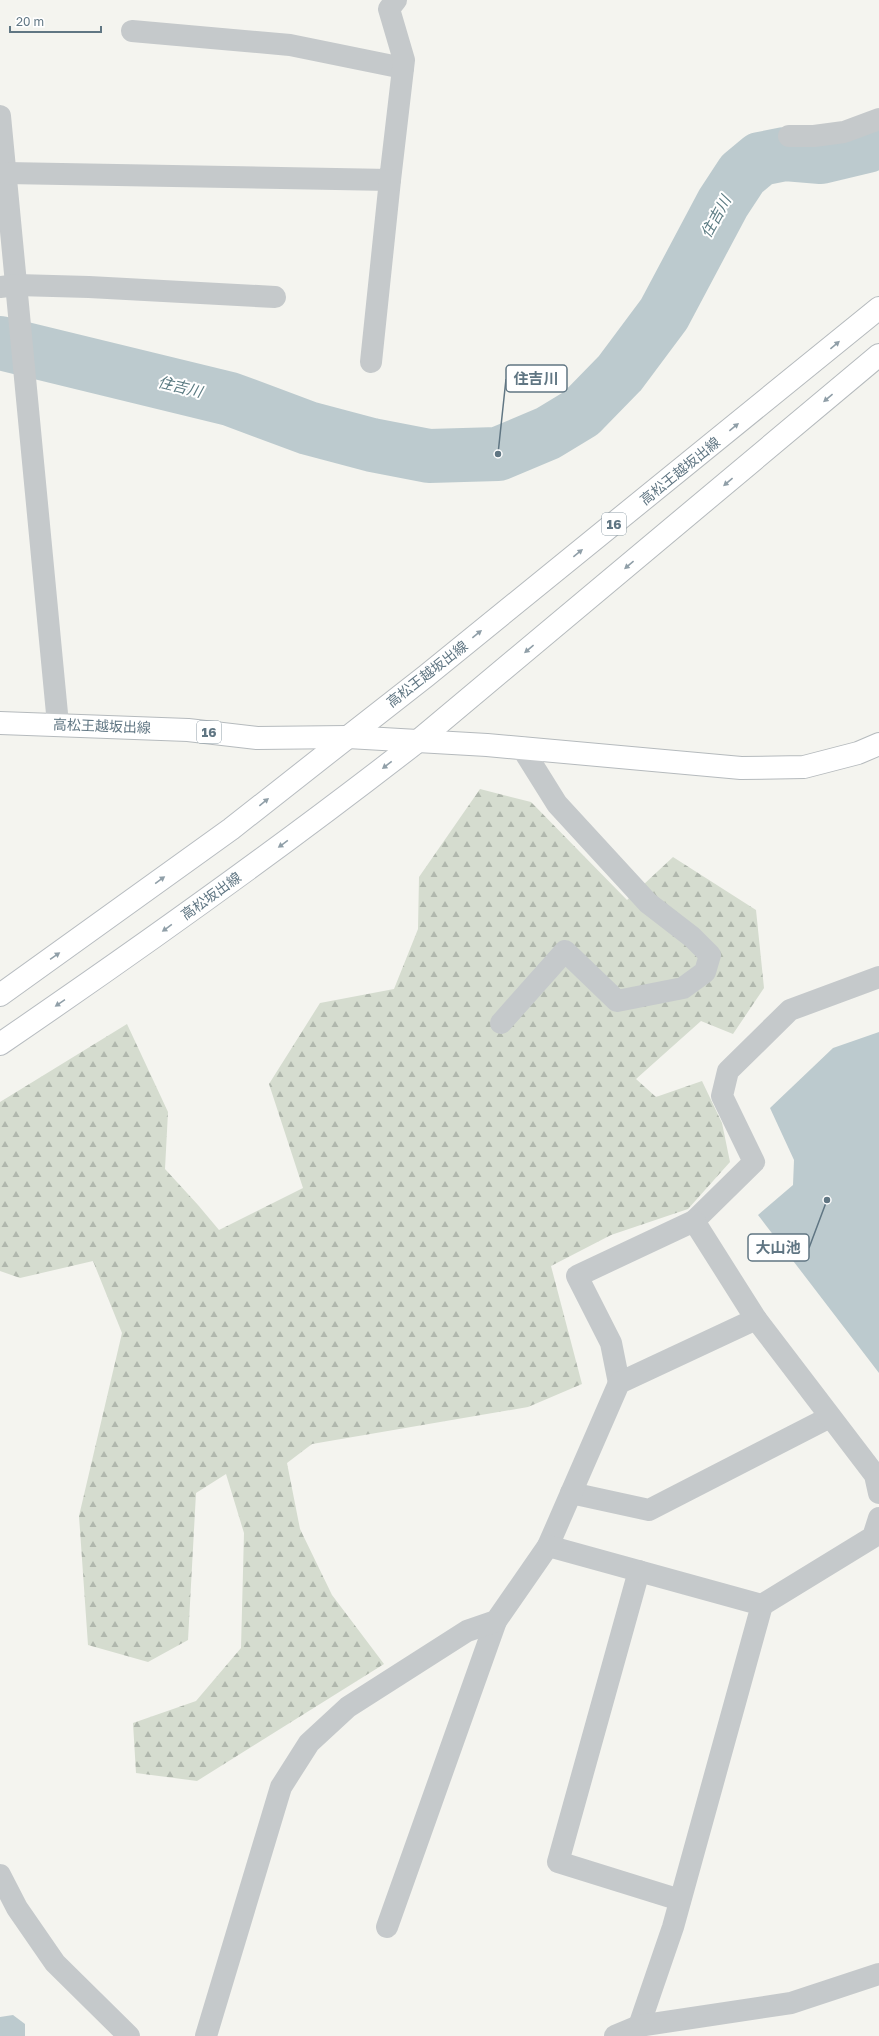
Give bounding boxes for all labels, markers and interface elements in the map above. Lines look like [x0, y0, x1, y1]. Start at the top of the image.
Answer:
scale bar [10, 8, 101, 34]
text: 20 m [16, 14, 44, 29]
water label: 住吉川 [696, 191, 735, 241]
one-way arrow [829, 340, 840, 349]
callout: 住吉川 [506, 365, 567, 392]
text: 住吉川 [513, 369, 559, 387]
water label: 住吉川 [156, 372, 206, 401]
one-way arrow [822, 394, 833, 403]
one-way arrow [729, 423, 739, 431]
street label: 高松王越坂出線 [636, 433, 723, 508]
one-way arrow [723, 477, 734, 486]
road number: 16 [602, 513, 626, 535]
one-way arrow [573, 548, 584, 557]
one-way arrow [623, 561, 634, 570]
one-way arrow [472, 630, 483, 639]
street label: 高松王越坂出線 [383, 637, 471, 710]
one-way arrow [524, 644, 535, 653]
street label: 高松王越坂出線 [53, 715, 151, 736]
road number: 16 [197, 721, 221, 743]
one-way arrow [381, 761, 392, 769]
one-way arrow [258, 797, 269, 806]
one-way arrow [278, 839, 289, 848]
street label: 高松坂出線 [177, 868, 244, 923]
one-way arrow [155, 876, 166, 884]
one-way arrow [162, 924, 172, 932]
one-way arrow [49, 952, 60, 960]
one-way arrow [55, 999, 66, 1007]
callout: 大山池 [748, 1234, 809, 1261]
text: 大山池 [755, 1238, 801, 1256]

